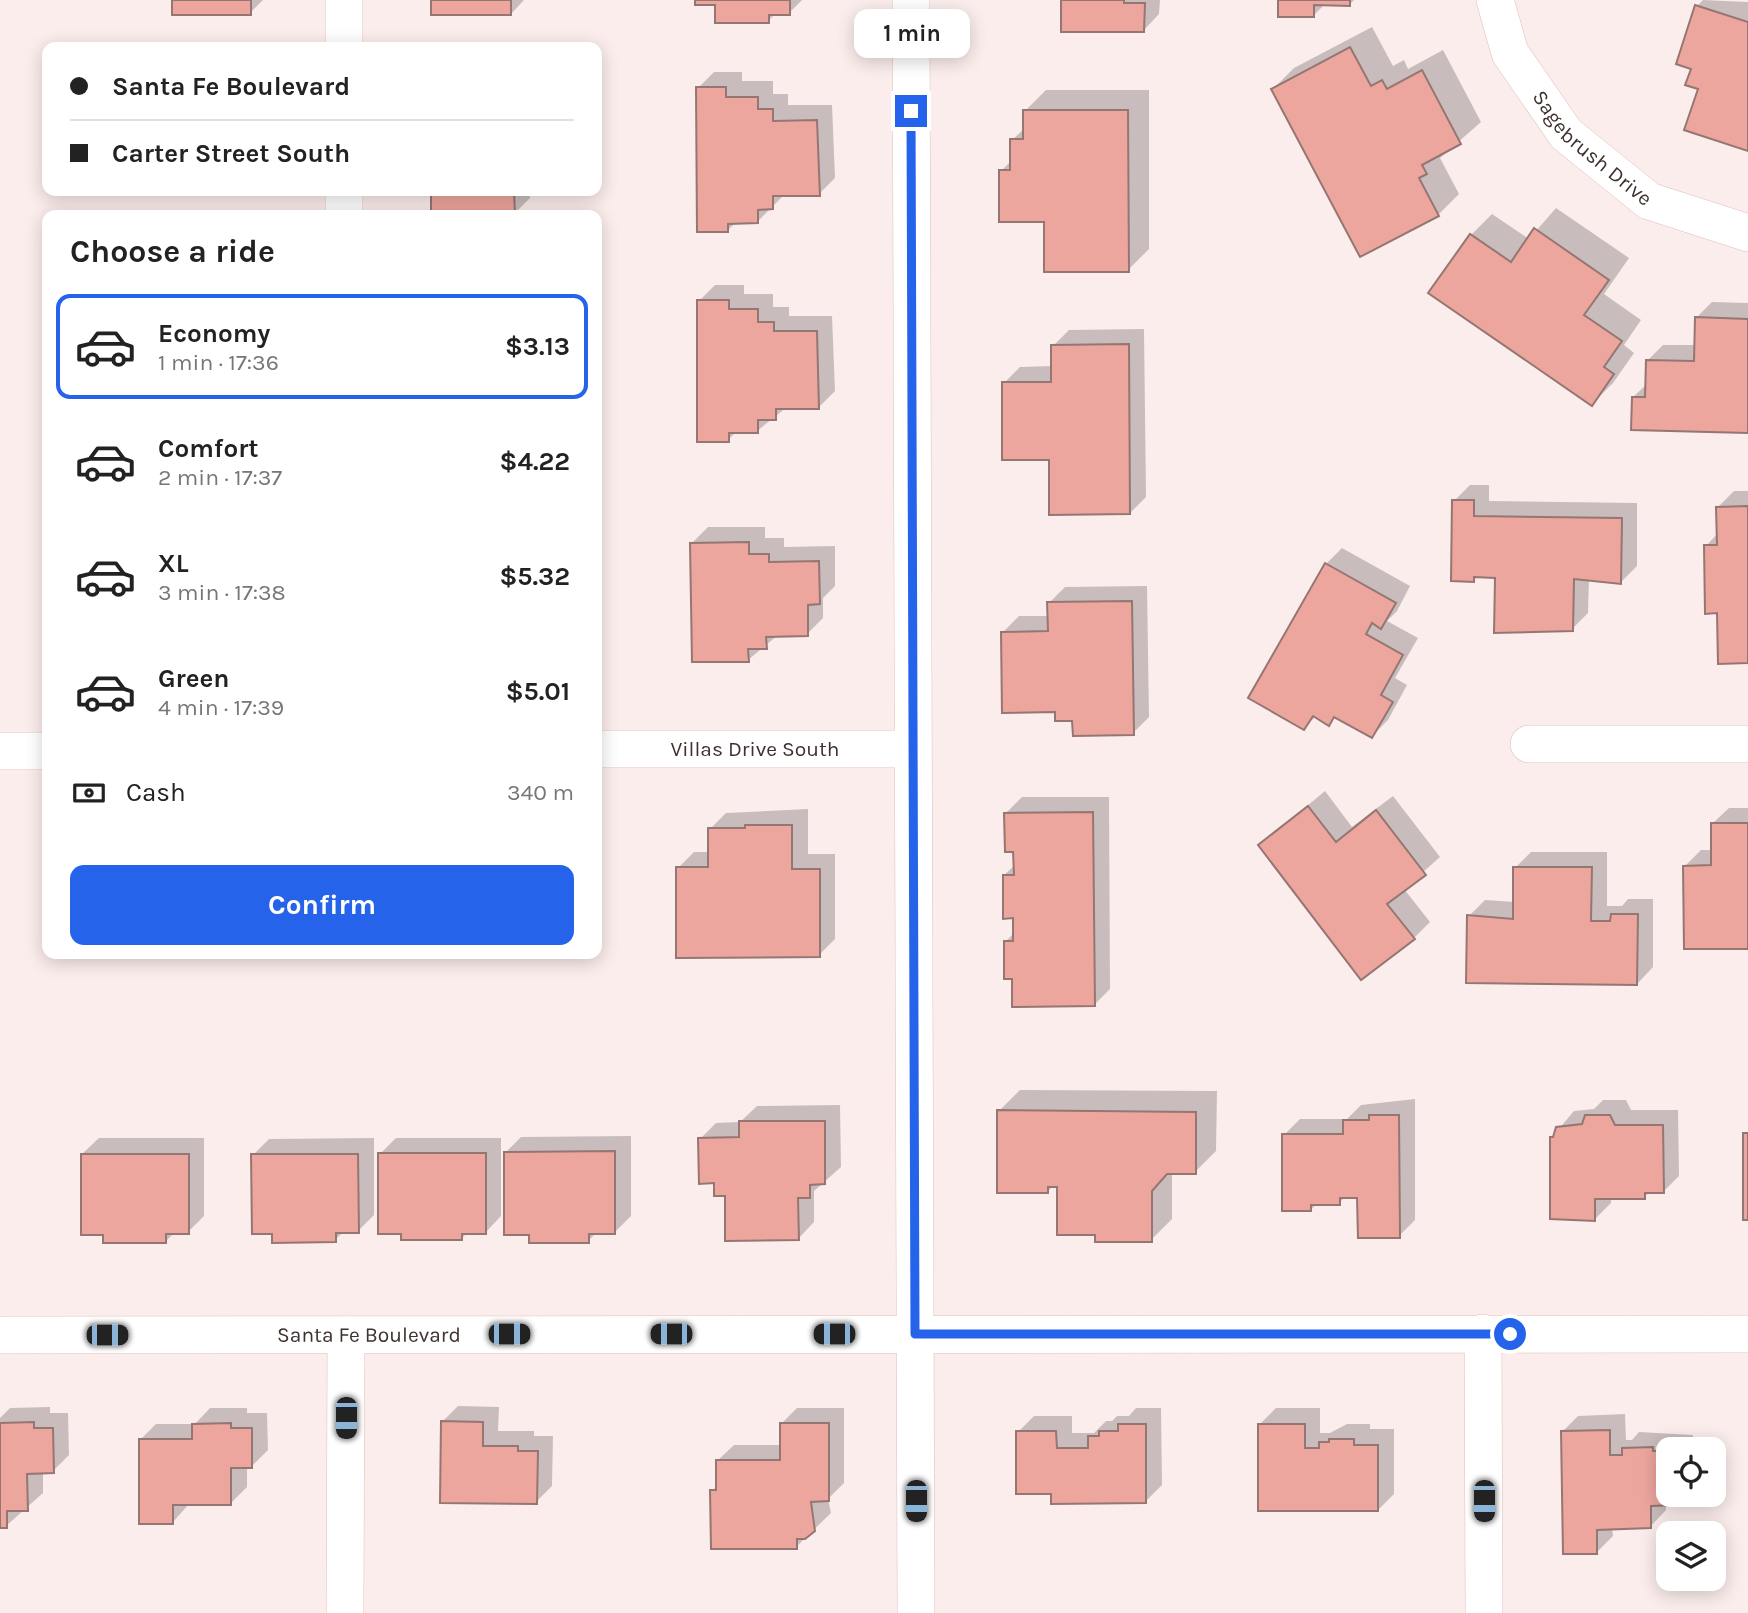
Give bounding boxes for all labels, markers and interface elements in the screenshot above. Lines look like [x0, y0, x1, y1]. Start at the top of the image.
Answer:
callout: 1 min [853, 10, 969, 58]
text: 1 min [883, 20, 941, 47]
text: Santa Fe Boulevard [112, 71, 350, 102]
street label: Sagebrush Drive [1528, 86, 1657, 211]
route end [895, 95, 927, 127]
text: Carter Street South [112, 138, 350, 169]
text: Choose a ride [70, 233, 275, 270]
icon: car [74, 315, 137, 378]
text: Economy [158, 318, 270, 349]
text: $3.13 [505, 331, 570, 362]
text: 1 min · 17:36 [158, 349, 279, 376]
icon: car [74, 430, 137, 493]
text: Comfort [158, 433, 259, 464]
text: $4.22 [500, 446, 570, 477]
text: 2 min · 17:37 [158, 464, 282, 491]
icon: car [74, 545, 137, 608]
text: XL [158, 548, 189, 579]
text: $5.32 [499, 561, 570, 592]
text: 3 min · 17:38 [158, 579, 286, 606]
icon: car [74, 660, 137, 723]
text: Green [158, 663, 230, 694]
text: $5.01 [506, 676, 570, 707]
text: 4 min · 17:39 [158, 694, 284, 721]
street label: Villas Drive South [670, 737, 840, 761]
icon: cash [70, 774, 108, 812]
text: Cash [126, 777, 186, 808]
text: 340 m [507, 779, 574, 806]
button: Confirm [70, 865, 574, 945]
route start [1494, 1318, 1526, 1350]
street label: Santa Fe Boulevard [277, 1323, 461, 1347]
car [489, 1324, 531, 1345]
car [651, 1324, 693, 1345]
car [814, 1324, 856, 1345]
car [87, 1325, 129, 1346]
car [336, 1397, 357, 1439]
map controls [1656, 1437, 1726, 1591]
button: locate [1656, 1437, 1726, 1507]
car [906, 1480, 927, 1522]
car [1474, 1480, 1495, 1522]
button: layers [1656, 1521, 1726, 1591]

